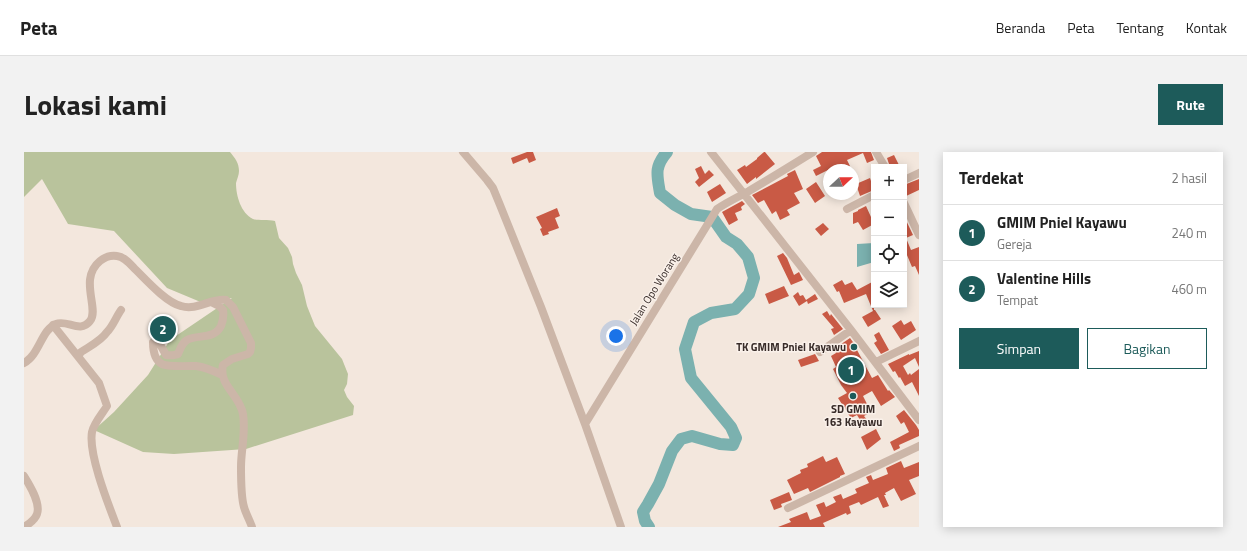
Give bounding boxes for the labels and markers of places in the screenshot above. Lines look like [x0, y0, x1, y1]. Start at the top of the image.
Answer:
pin: 2 [150, 314, 176, 344]
place label: TK GMIM Pniel Kayawu [736, 339, 846, 355]
marker: TK GMIM Pniel Kayawu [849, 342, 859, 352]
pin: 1 [838, 355, 864, 385]
marker: SD GMIM 163 Kayawu [848, 391, 858, 401]
place label: SD GMIM 163 Kayawu [824, 401, 882, 430]

